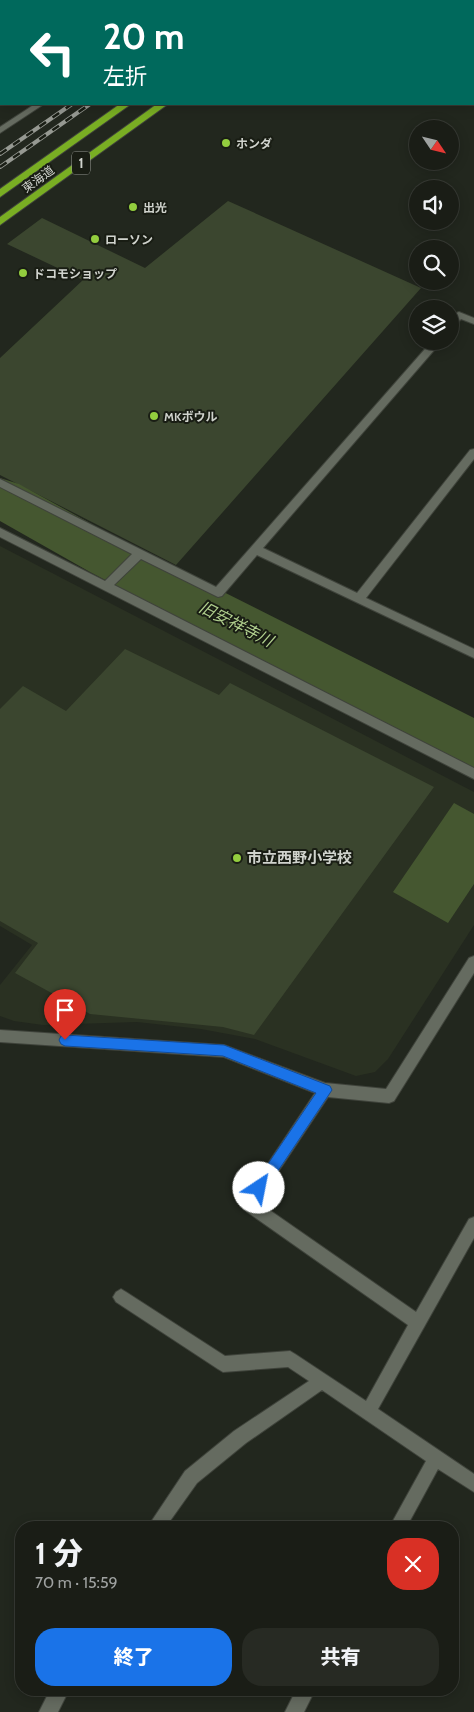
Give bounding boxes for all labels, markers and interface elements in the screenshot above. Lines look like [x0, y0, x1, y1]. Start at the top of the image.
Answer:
text: 20 m [103, 15, 185, 58]
icon: left [20, 20, 85, 85]
text: 左折 [103, 63, 147, 90]
north arrow [409, 120, 459, 170]
map controls [409, 120, 459, 350]
place label: ホンダ [236, 136, 272, 151]
marker: ホンダ [220, 137, 232, 149]
road number: 1 [72, 152, 90, 174]
street label: 東海道 [19, 162, 57, 196]
button: sound [409, 180, 459, 230]
place label: 出光 [143, 200, 167, 215]
marker: 出光 [127, 201, 139, 213]
place label: ローソン [105, 232, 153, 247]
marker: ローソン [89, 233, 101, 245]
button: search [409, 240, 459, 290]
place label: ドコモショップ [33, 266, 117, 281]
marker: ドコモショップ [17, 267, 29, 279]
button: layers [409, 300, 459, 350]
place label: MKボウル [164, 409, 217, 424]
marker: MKボウル [148, 410, 160, 422]
water label: 旧安祥寺川 [196, 597, 278, 652]
place label: 市立西野小学校 [247, 849, 352, 867]
marker: 市立西野小学校 [231, 852, 243, 864]
pin [44, 989, 86, 1040]
icon: arrive [51, 996, 79, 1024]
position arrow [232, 1161, 284, 1213]
text: 1 分 [35, 1535, 83, 1572]
button: close [387, 1538, 439, 1590]
text: 70 m · 15:59 [35, 1573, 118, 1592]
button: 終了 [35, 1628, 232, 1686]
button: 共有 [242, 1628, 439, 1686]

